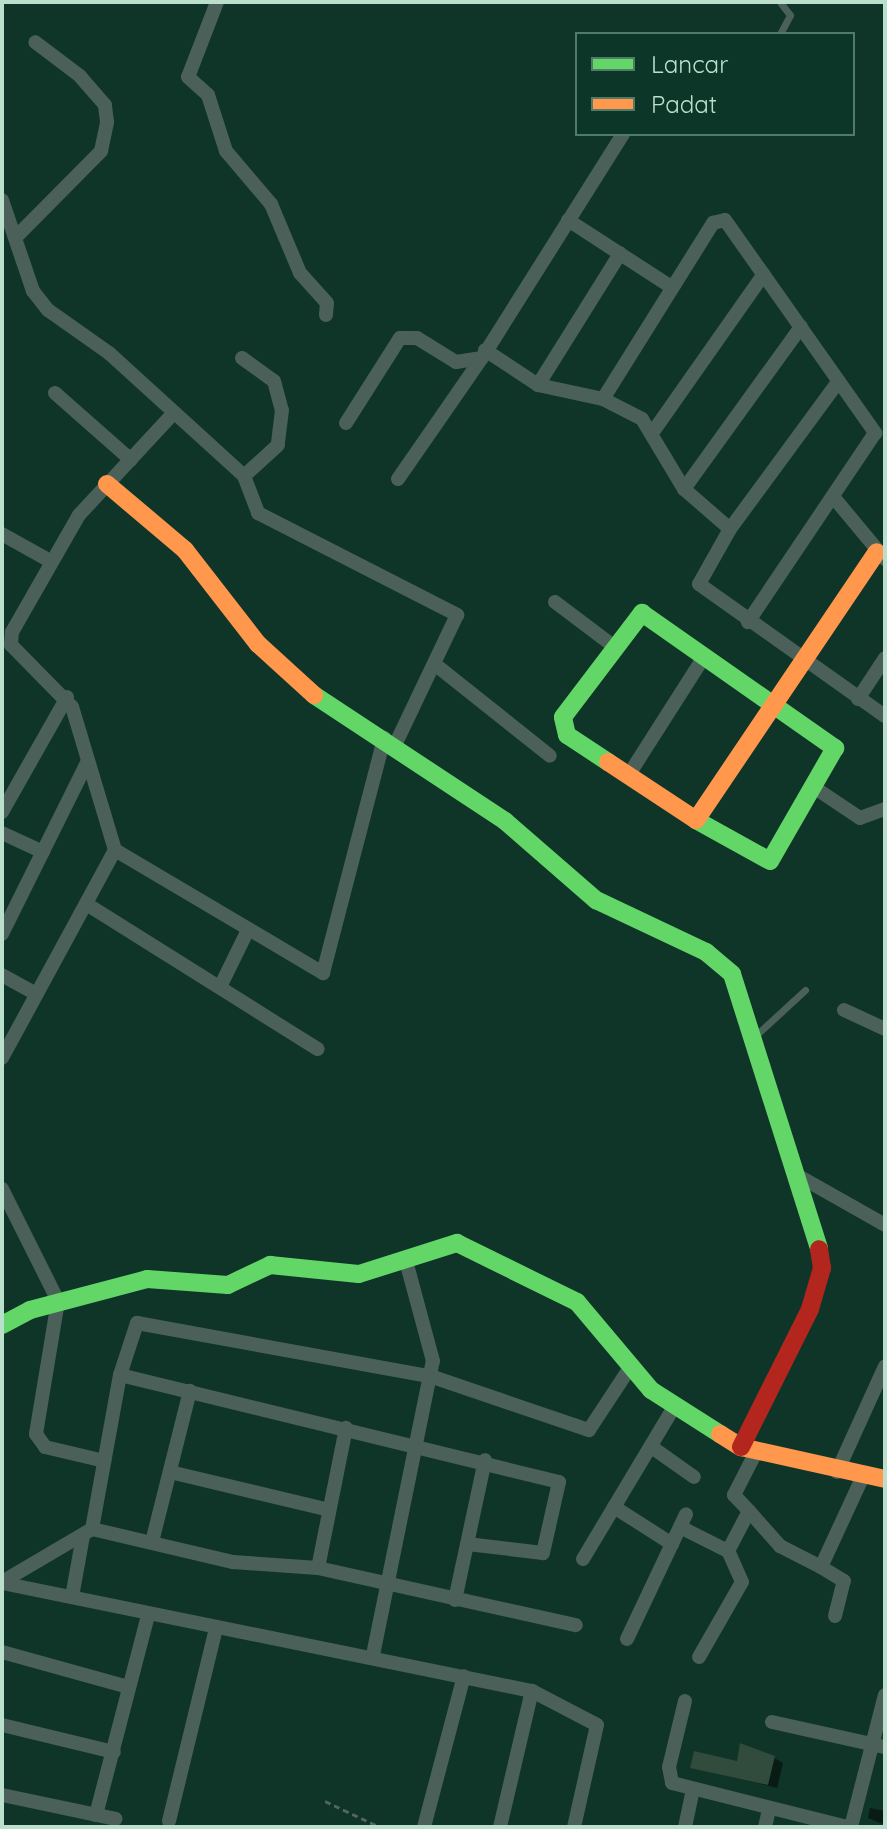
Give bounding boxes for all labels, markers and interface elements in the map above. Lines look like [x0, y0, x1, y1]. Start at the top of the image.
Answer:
legend [575, 32, 855, 136]
text: Lancar [651, 49, 728, 79]
text: Padat [651, 89, 717, 119]

